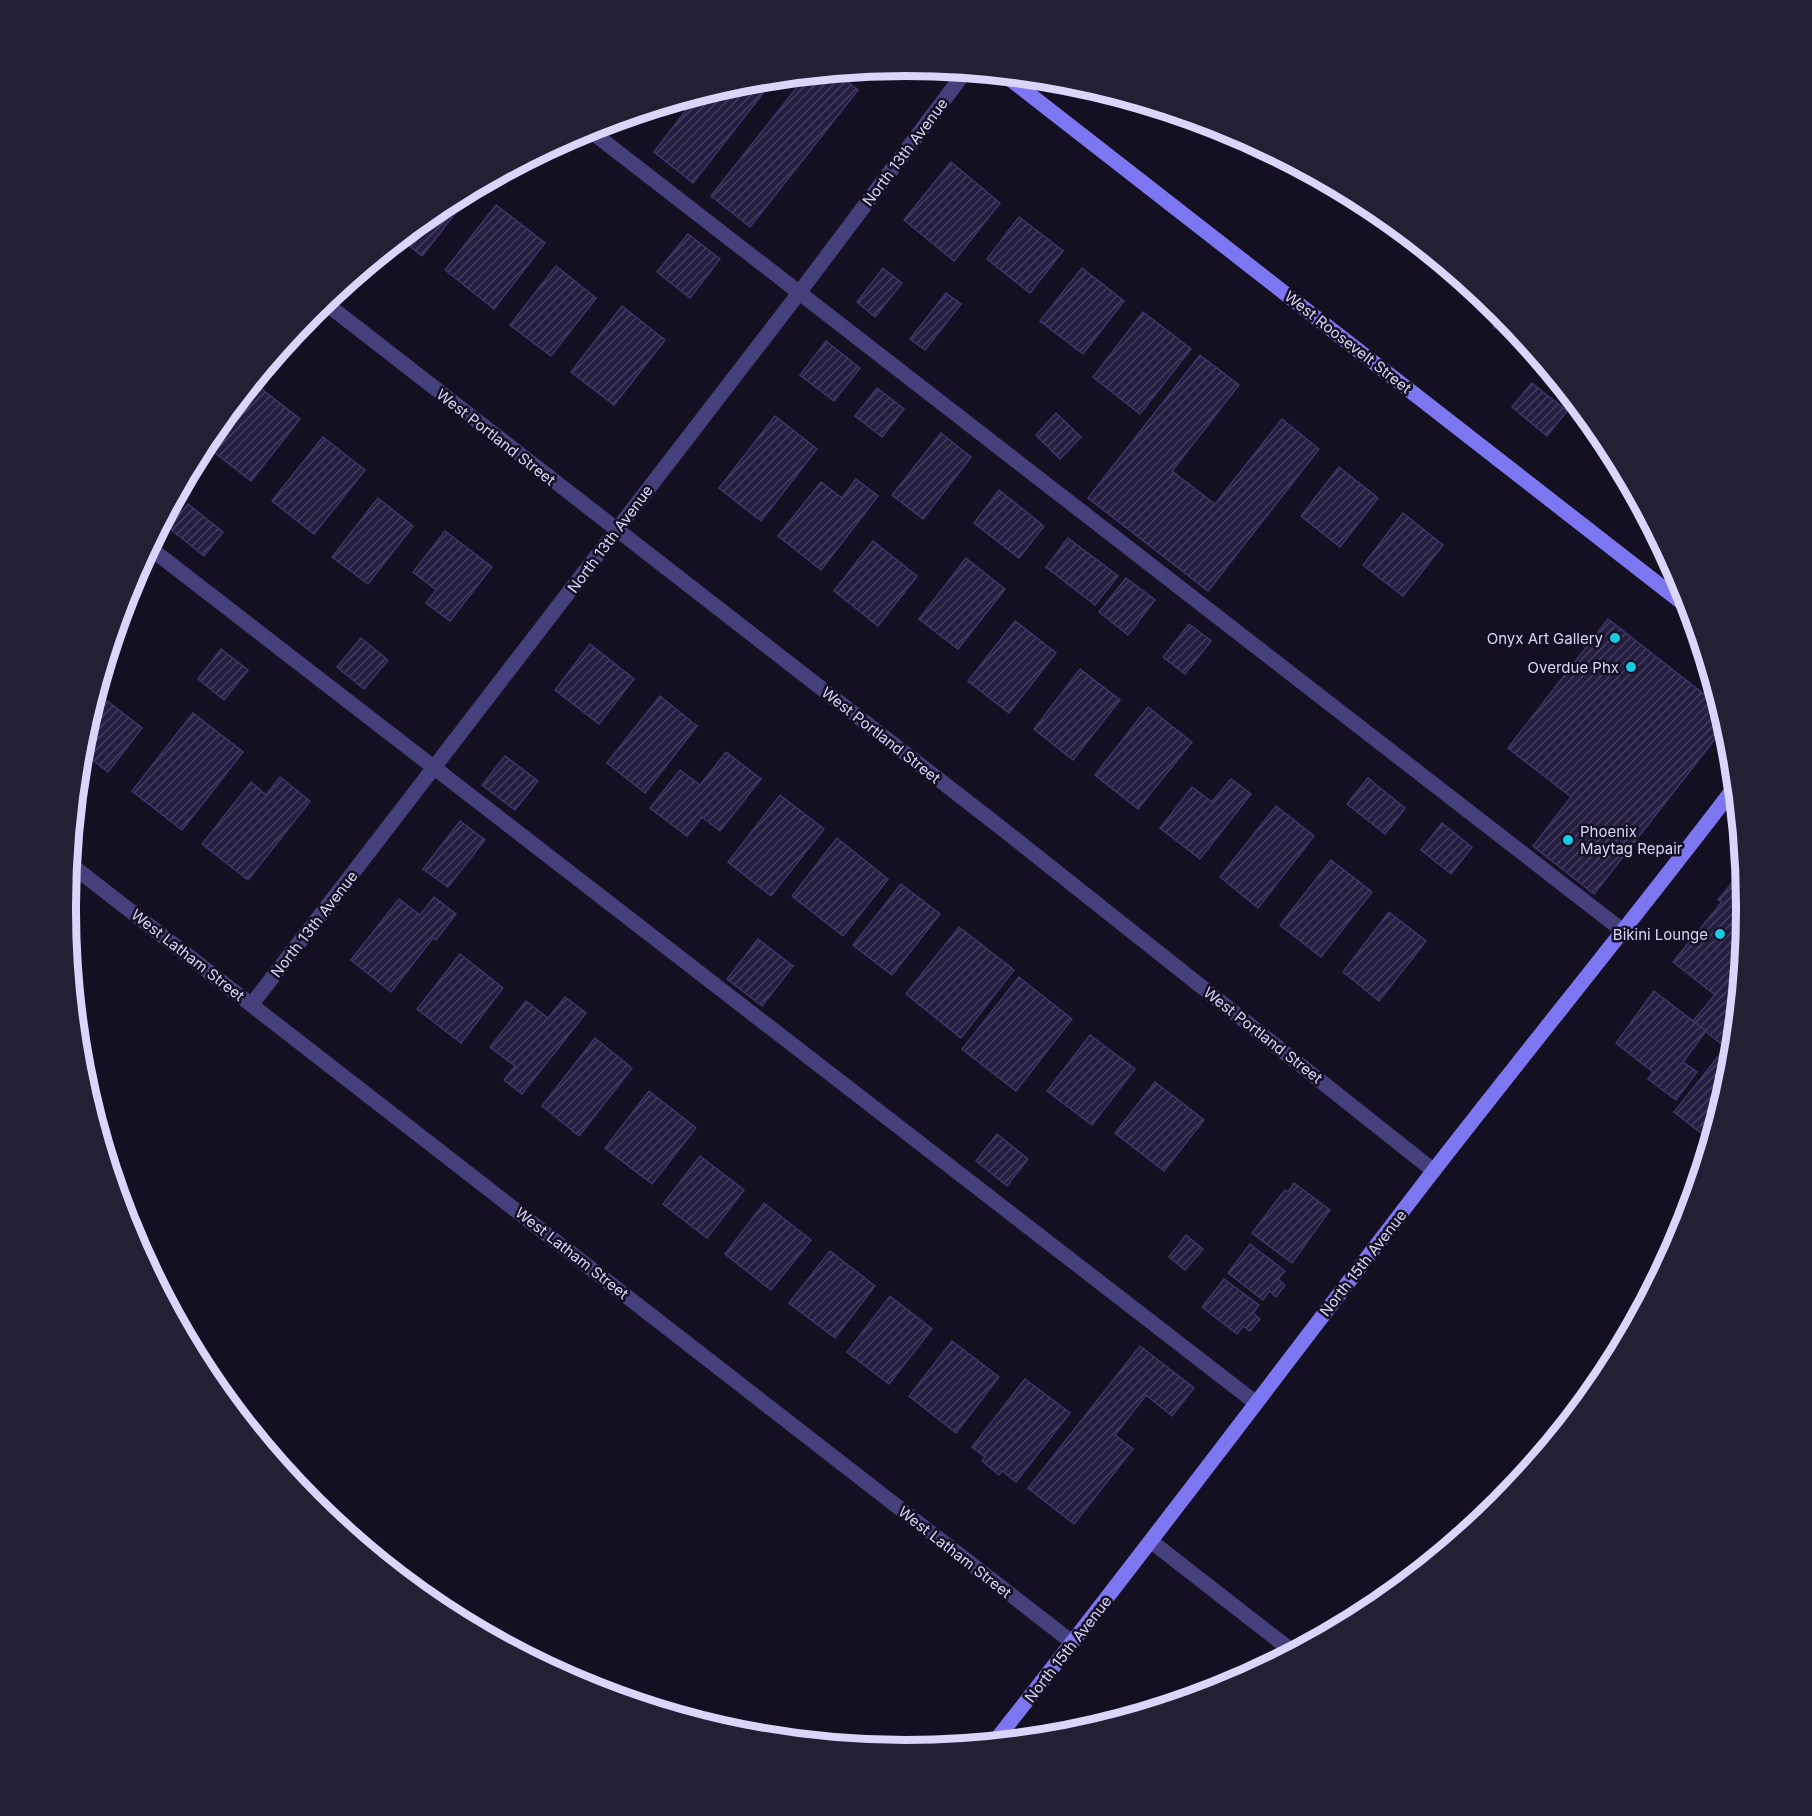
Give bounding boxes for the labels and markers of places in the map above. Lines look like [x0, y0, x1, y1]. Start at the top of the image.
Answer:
place label: Onyx Art Gallery [1487, 629, 1604, 648]
marker: Onyx Art Gallery [1608, 631, 1622, 645]
place label: Overdue Phx [1528, 658, 1619, 677]
marker: Overdue Phx [1624, 660, 1638, 674]
place label: Phoenix Maytag Repair [1580, 822, 1683, 858]
marker: Phoenix Maytag Repair [1561, 833, 1575, 847]
place label: Bikini Lounge [1613, 925, 1708, 944]
marker: Bikini Lounge [1713, 927, 1727, 941]

